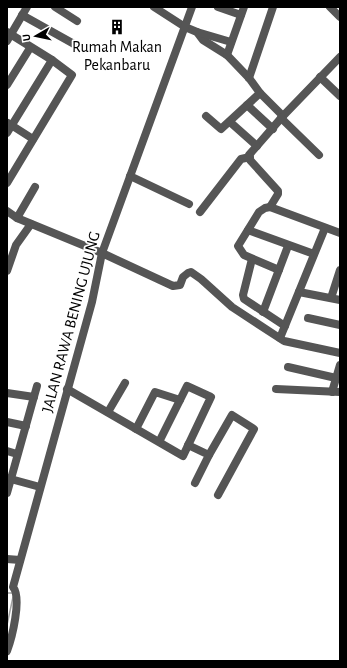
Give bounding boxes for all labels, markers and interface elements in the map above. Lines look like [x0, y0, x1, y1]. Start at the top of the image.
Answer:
north arrow [16, 16, 56, 56]
building icon: Rumah Makan Pekanbaru [108, 18, 126, 36]
text: U [21, 33, 33, 42]
place label: Rumah Makan Pekanbaru [72, 39, 162, 73]
street label: JALAN RAWA BENING UJUNG [39, 230, 103, 414]

